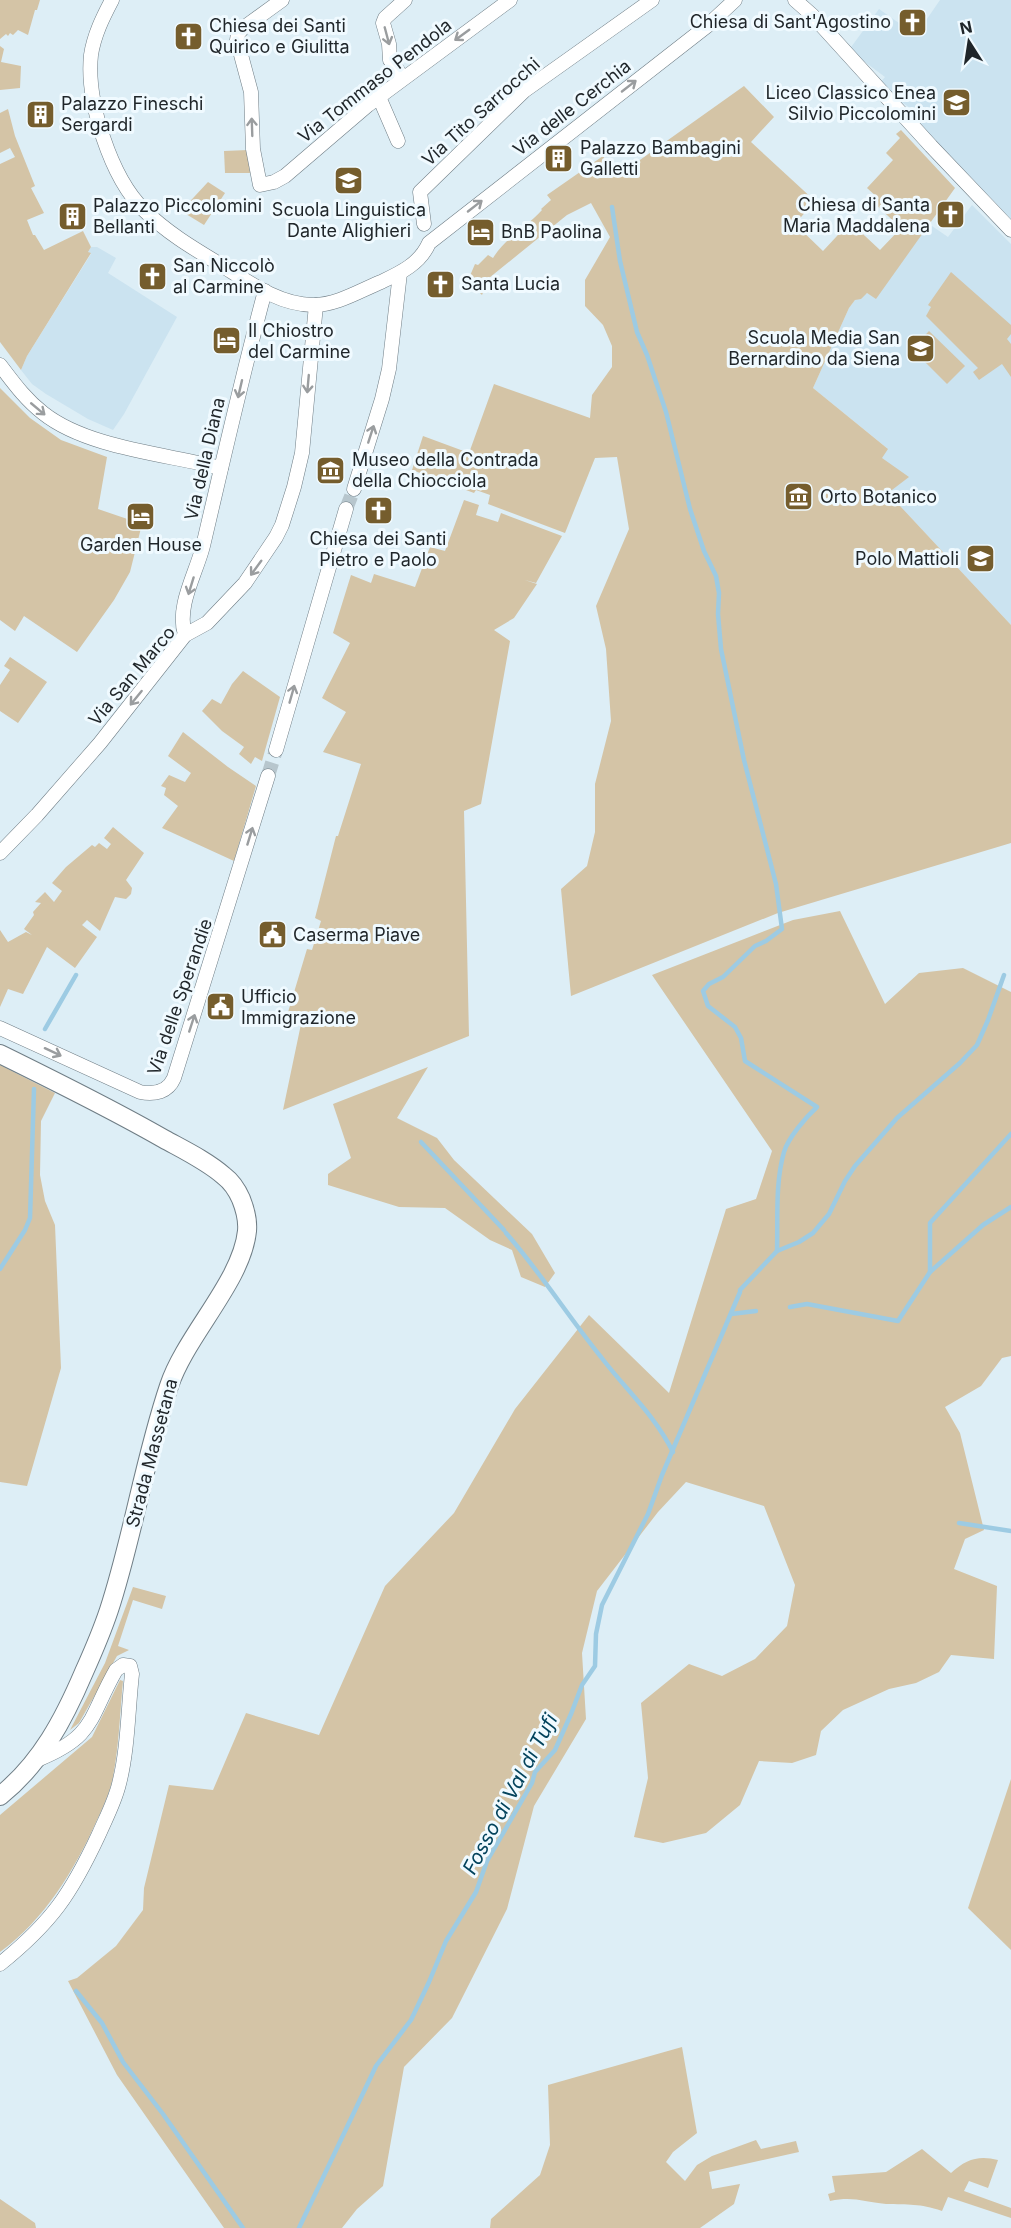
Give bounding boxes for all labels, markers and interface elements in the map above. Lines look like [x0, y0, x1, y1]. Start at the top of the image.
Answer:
church icon: Chiesa di Sant'Agostino [896, 6, 928, 38]
place label: Chiesa di Sant'Agostino [690, 11, 891, 32]
north arrow [939, 12, 999, 72]
street label: Via Tommaso Pendola [294, 14, 456, 147]
place label: Chiesa dei Santi Quirico e Giulitta [209, 15, 350, 57]
text: N [958, 16, 974, 38]
church icon: Chiesa dei Santi Quirico e Giulitta [172, 20, 204, 52]
one-way arrow [381, 26, 393, 45]
one-way arrow [455, 28, 471, 41]
street label: Via Tito Sarrocchi [418, 53, 544, 170]
street label: Via delle Cerchia [509, 55, 635, 160]
one-way arrow [620, 80, 636, 93]
place label: Liceo Classico Enea Silvio Piccolomini [765, 82, 936, 124]
school or university icon: Liceo Classico Enea Silvio Piccolomini [941, 87, 973, 119]
place label: Palazzo Fineschi Sergardi [61, 93, 203, 135]
building icon: Palazzo Fineschi Sergardi [24, 98, 56, 130]
one-way arrow [247, 118, 258, 138]
place label: Palazzo Bambagini Galletti [580, 137, 741, 179]
building icon: Palazzo Bambagini Galletti [543, 142, 575, 174]
school or university icon: Scuola Linguistica Dante Alighieri [333, 165, 365, 197]
place label: Chiesa di Santa Maria Maddalena [783, 194, 930, 236]
place label: Palazzo Piccolomini Bellanti [93, 195, 262, 237]
place label: Scuola Linguistica Dante Alighieri [272, 199, 426, 241]
church icon: Chiesa di Santa Maria Maddalena [935, 199, 967, 231]
building icon: Palazzo Piccolomini Bellanti [56, 200, 88, 232]
one-way arrow [467, 200, 483, 213]
hotel icon: BnB Paolina [464, 216, 496, 248]
place label: BnB Paolina [501, 221, 602, 242]
place label: San Niccolò al Carmine [173, 255, 275, 297]
church icon: San Niccolò al Carmine [136, 260, 168, 292]
church icon: Santa Lucia [424, 268, 456, 300]
place label: Santa Lucia [461, 273, 560, 294]
place label: Il Chiostro del Carmine [248, 320, 351, 362]
hotel icon: Il Chiostro del Carmine [211, 325, 243, 357]
place label: Scuola Media San Bernardino da Siena [728, 327, 900, 369]
school or university icon: Scuola Media San Bernardino da Siena [905, 332, 937, 364]
one-way arrow [302, 373, 313, 393]
one-way arrow [233, 379, 245, 398]
street label: Via della Diana [180, 395, 229, 522]
one-way arrow [30, 402, 46, 415]
one-way arrow [367, 425, 378, 444]
place label: Museo della Contrada della Chiocciola [352, 449, 539, 491]
museum icon: Museo della Contrada della Chiocciola [315, 454, 347, 486]
museum icon: Orto Botanico [783, 481, 815, 513]
place label: Orto Botanico [820, 486, 937, 507]
church icon: Chiesa dei Santi Pietro e Paolo [362, 494, 394, 526]
hotel icon: Garden House [125, 500, 157, 532]
place label: Chiesa dei Santi Pietro e Paolo [310, 528, 446, 570]
place label: Garden House [80, 534, 202, 555]
school or university icon: Polo Mattioli [964, 543, 996, 575]
place label: Polo Mattioli [855, 548, 959, 569]
one-way arrow [250, 560, 262, 576]
one-way arrow [185, 576, 196, 595]
street label: Via San Marco [84, 622, 179, 730]
one-way arrow [287, 685, 298, 704]
one-way arrow [130, 690, 143, 706]
one-way arrow [245, 827, 256, 846]
street label: Via delle Sperandie [143, 916, 216, 1078]
public building icon: Caserma Piave [256, 919, 288, 951]
place label: Caserma Piave [293, 924, 420, 945]
place label: Ufficio Immigrazione [241, 986, 356, 1028]
public building icon: Ufficio Immigrazione [204, 991, 236, 1023]
one-way arrow [187, 1014, 198, 1033]
one-way arrow [44, 1047, 62, 1059]
street label: Strada Massetana [122, 1376, 181, 1530]
water label: Fosso di Val di Tufi [458, 1709, 563, 1878]

